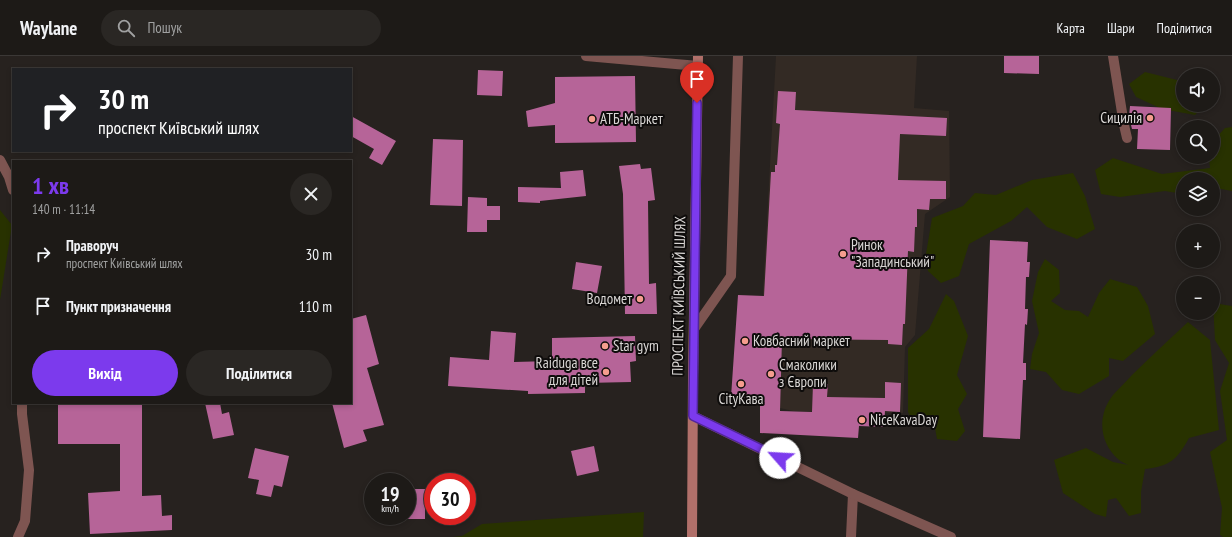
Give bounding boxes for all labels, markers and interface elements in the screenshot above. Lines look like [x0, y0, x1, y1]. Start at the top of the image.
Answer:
search box [101, 10, 381, 46]
text: Waylane [20, 16, 77, 40]
icon: search [115, 17, 137, 39]
text: Пошук [147, 18, 182, 37]
text: Карта [1056, 19, 1085, 37]
text: Шари [1107, 19, 1135, 37]
text: Поділитися [1157, 19, 1212, 37]
pin [680, 62, 714, 103]
icon: arrive [686, 68, 708, 90]
map controls [1176, 68, 1220, 320]
button: sound [1176, 68, 1220, 112]
text: 30 m [98, 80, 149, 117]
icon: right [32, 84, 84, 136]
place label: Сицилія [1100, 108, 1142, 127]
place label: АТБ-Маркет [600, 109, 663, 128]
marker: Сицилія [1145, 113, 1155, 123]
marker: АТБ-Маркет [587, 114, 597, 124]
text: проспект Київський шлях [98, 116, 259, 139]
button: search [1176, 120, 1220, 164]
text: 1 хв [32, 170, 69, 201]
button: layers [1176, 172, 1220, 216]
button: close [290, 173, 332, 215]
text: 140 m · 11:14 [32, 201, 95, 218]
street label: ПРОСПЕКТ КИЇВСЬКИЙ ШЛЯХ [668, 216, 689, 376]
button: + [1176, 224, 1220, 268]
place label: Ринок "Западинський" [851, 235, 934, 271]
text: Праворуч [66, 236, 119, 255]
icon: right [32, 243, 54, 265]
text: 30 m [306, 245, 332, 264]
marker: Ринок "Западинський" [838, 249, 848, 259]
text: проспект Київський шлях [66, 255, 183, 272]
button: − [1176, 276, 1220, 320]
place label: Водомет [587, 289, 632, 308]
marker: Водомет [635, 294, 645, 304]
icon: arrive [32, 295, 54, 317]
text: Пункт призначення [66, 297, 171, 316]
text: 110 m [299, 297, 332, 316]
place label: Ковбасний маркет [753, 331, 850, 350]
place label: Star gym [613, 336, 659, 355]
marker: Ковбасний маркет [740, 336, 750, 346]
marker: Star gym [600, 341, 610, 351]
button: Вихід [32, 350, 178, 396]
button: Поділитися [186, 350, 332, 396]
place label: Raiduga все для дітей [536, 353, 598, 389]
place label: Смаколики з Європи [779, 355, 837, 391]
marker: Raiduga все для дітей [601, 367, 611, 377]
marker: Смаколики з Європи [766, 369, 776, 379]
marker: CityКава [736, 379, 746, 389]
place label: CityКава [718, 389, 764, 408]
place label: NiceKavaDay [870, 410, 937, 429]
marker: NiceKavaDay [857, 415, 867, 425]
position arrow [759, 437, 801, 479]
speed limit sign: 30 [424, 473, 476, 525]
text: 19 [380, 481, 400, 507]
text: km/h [381, 502, 399, 515]

